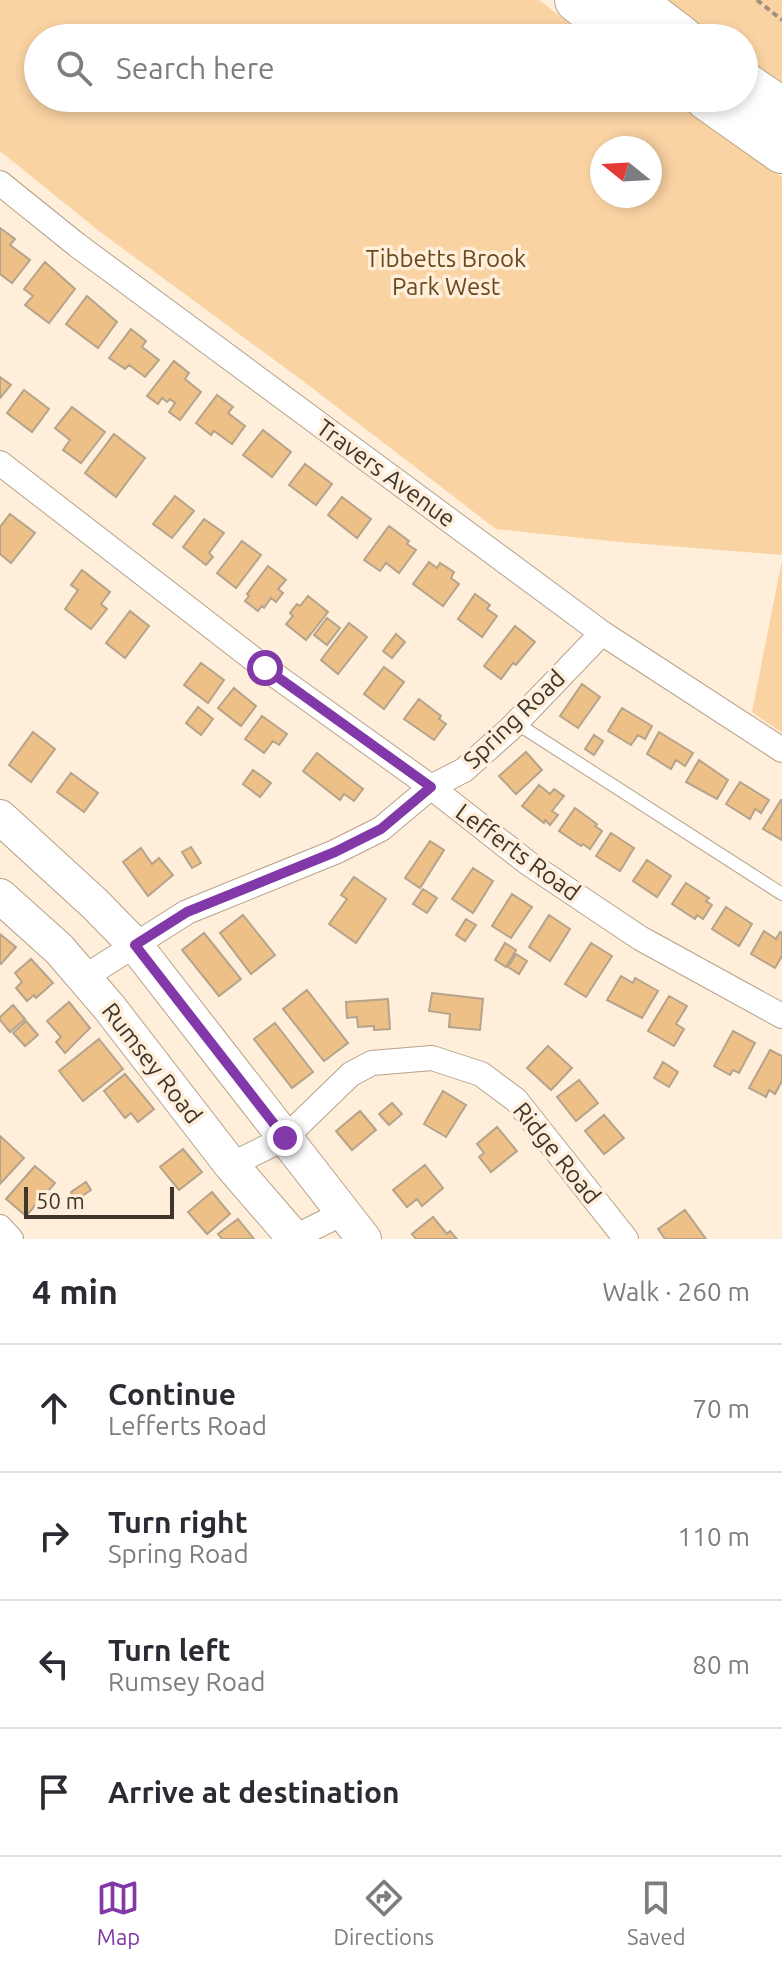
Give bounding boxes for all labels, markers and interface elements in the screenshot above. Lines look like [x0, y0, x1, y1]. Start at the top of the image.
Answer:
search box [24, 24, 758, 112]
icon: search [52, 46, 96, 90]
text: Search here [116, 51, 275, 85]
north arrow [590, 136, 662, 208]
park label: Tibbetts Brook Park West [366, 245, 526, 300]
street label: Travers Avenue [311, 414, 461, 532]
route start [247, 650, 283, 686]
street label: Spring Road [458, 664, 570, 774]
street label: Lefferts Road [451, 798, 585, 906]
street label: Rumsey Road [97, 997, 207, 1129]
street label: Ridge Road [508, 1097, 606, 1209]
route end [267, 1120, 303, 1156]
scale bar [24, 1183, 174, 1219]
text: 50 m [36, 1188, 85, 1213]
text: 4 min [32, 1272, 118, 1310]
text: Walk · 260 m [602, 1277, 750, 1306]
text: Continue [108, 1377, 236, 1411]
icon: ahead [32, 1386, 76, 1430]
text: 70 m [692, 1394, 750, 1423]
text: Lefferts Road [108, 1411, 267, 1440]
text: Turn right [108, 1505, 248, 1539]
icon: right [32, 1514, 76, 1558]
text: 110 m [678, 1522, 750, 1551]
text: Spring Road [108, 1539, 249, 1568]
text: Turn left [108, 1633, 230, 1667]
icon: left [32, 1642, 76, 1686]
text: 80 m [692, 1650, 750, 1679]
text: Rumsey Road [108, 1667, 266, 1696]
icon: arrive [32, 1770, 76, 1814]
text: Arrive at destination [108, 1775, 400, 1809]
tab: Map [96, 1876, 140, 1949]
tab: Directions [333, 1876, 434, 1949]
tab: Saved [627, 1876, 686, 1949]

